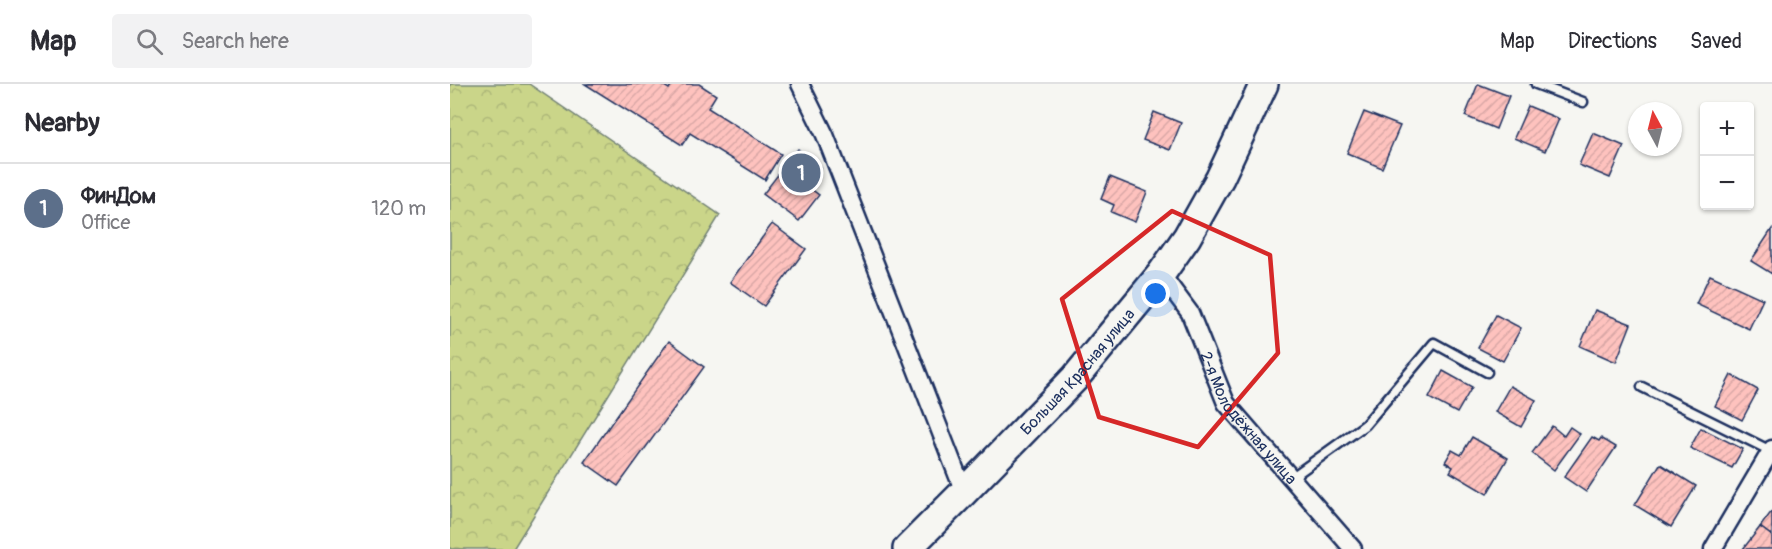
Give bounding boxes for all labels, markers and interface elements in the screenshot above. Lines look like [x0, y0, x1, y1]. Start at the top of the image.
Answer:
search box [112, 14, 532, 68]
text: Map [30, 24, 76, 59]
icon: search [133, 25, 166, 58]
text: Search here [181, 27, 289, 55]
text: Map [1500, 28, 1535, 55]
text: Directions [1568, 28, 1657, 55]
text: Saved [1690, 28, 1742, 55]
north arrow [1628, 102, 1682, 156]
map controls [1700, 102, 1754, 210]
button: + [1700, 102, 1754, 156]
text: Nearby [24, 107, 100, 139]
pin: 1 [782, 150, 820, 196]
button: − [1700, 156, 1754, 210]
text: ФинДом [81, 182, 156, 210]
text: 1 [40, 196, 47, 221]
text: 120 m [371, 196, 426, 221]
text: Office [81, 210, 130, 235]
your location [1141, 279, 1170, 308]
street label: Большая Красная улица [1016, 305, 1139, 439]
street label: 2-я Молодёжная улица [1195, 349, 1301, 489]

